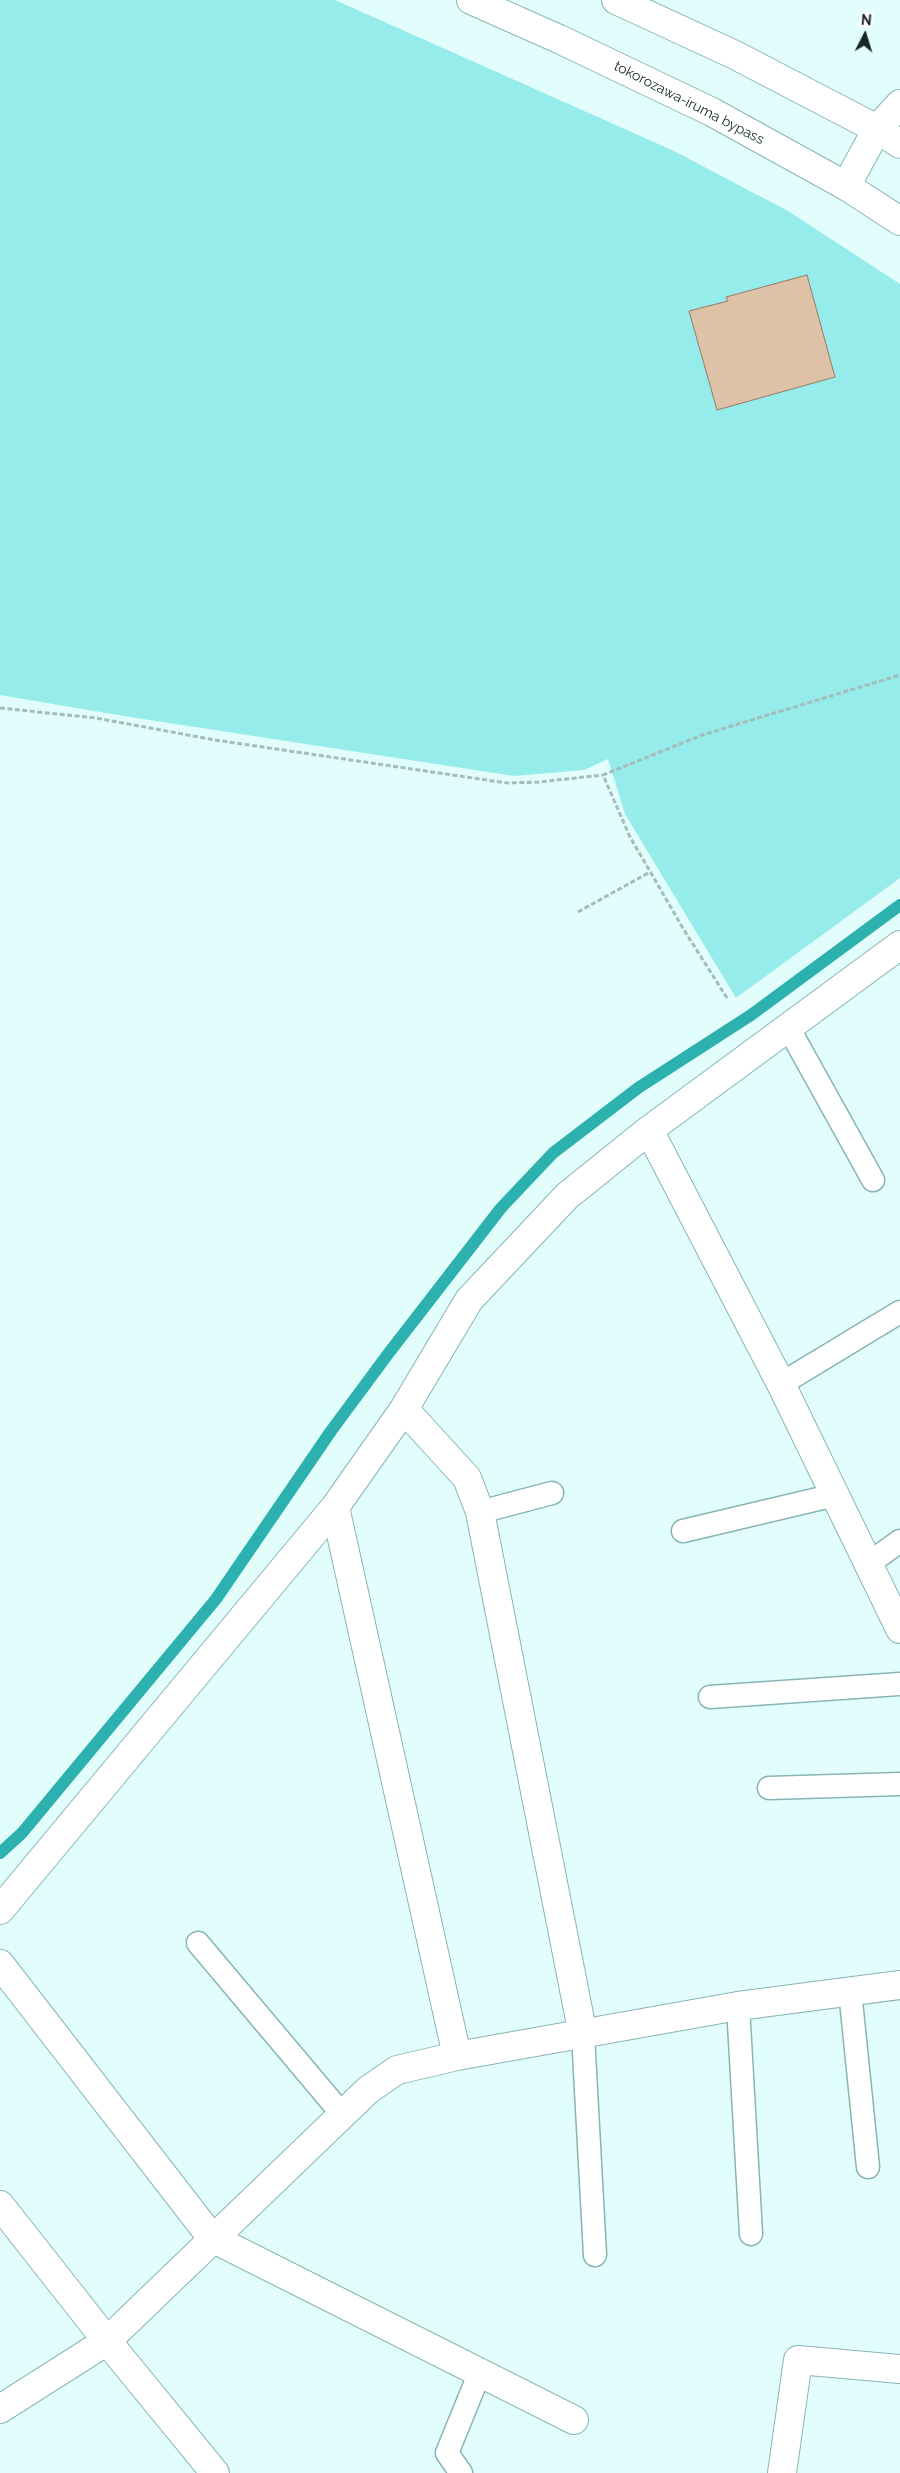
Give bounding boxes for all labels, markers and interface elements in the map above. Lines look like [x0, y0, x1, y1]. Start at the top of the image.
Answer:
north arrow [840, 10, 890, 60]
text: N [860, 12, 872, 28]
street label: tokorozawa-iruma bypass [611, 58, 767, 148]

